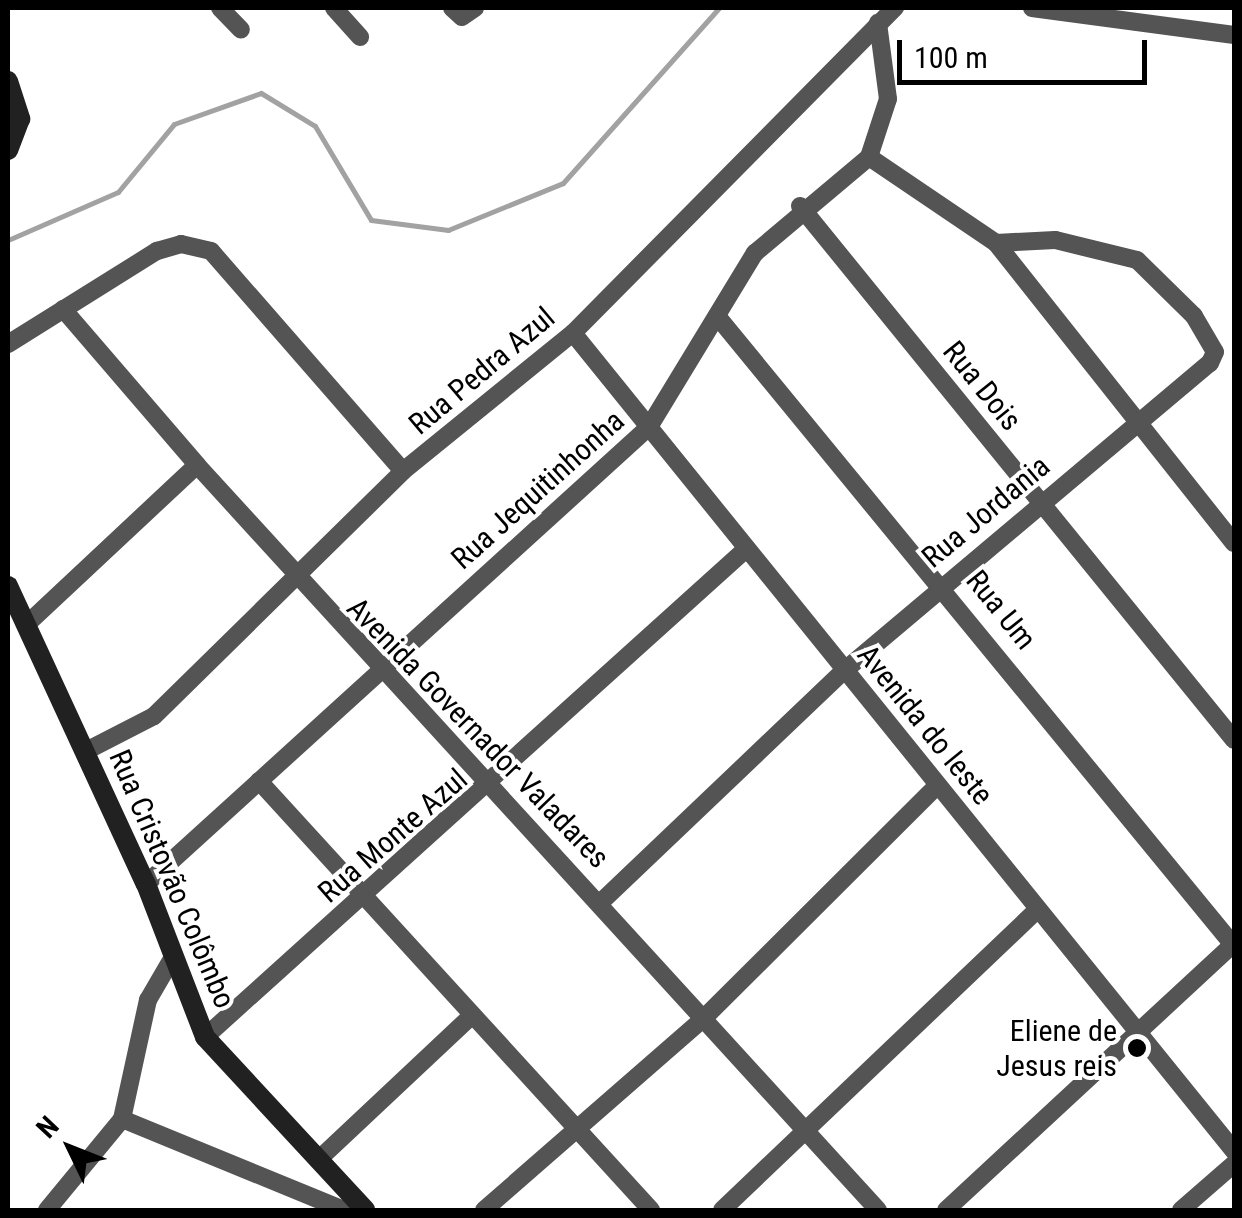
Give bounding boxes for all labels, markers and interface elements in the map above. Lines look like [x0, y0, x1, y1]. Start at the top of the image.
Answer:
scale bar [902, 20, 1152, 82]
text: 100 m [914, 40, 988, 75]
street label: Rua Pedra Azul [402, 300, 562, 442]
street label: Rua Dois [935, 334, 1029, 438]
street label: Rua Jequitinhonha [444, 403, 632, 577]
street label: Rua Jordania [915, 448, 1057, 576]
street label: Rua Um [958, 563, 1044, 657]
street label: Avenida Governador Valadares [339, 590, 617, 876]
street label: Avenida do leste [850, 638, 1000, 812]
street label: Rua Cristovão Colômbo [101, 744, 243, 1014]
street label: Rua Monte Azul [311, 761, 475, 911]
place label: Eliene de Jesus reis [996, 1013, 1117, 1084]
marker: Eliene de Jesus reis [1126, 1037, 1148, 1059]
north arrow [20, 1098, 120, 1198]
text: N [30, 1110, 66, 1145]

